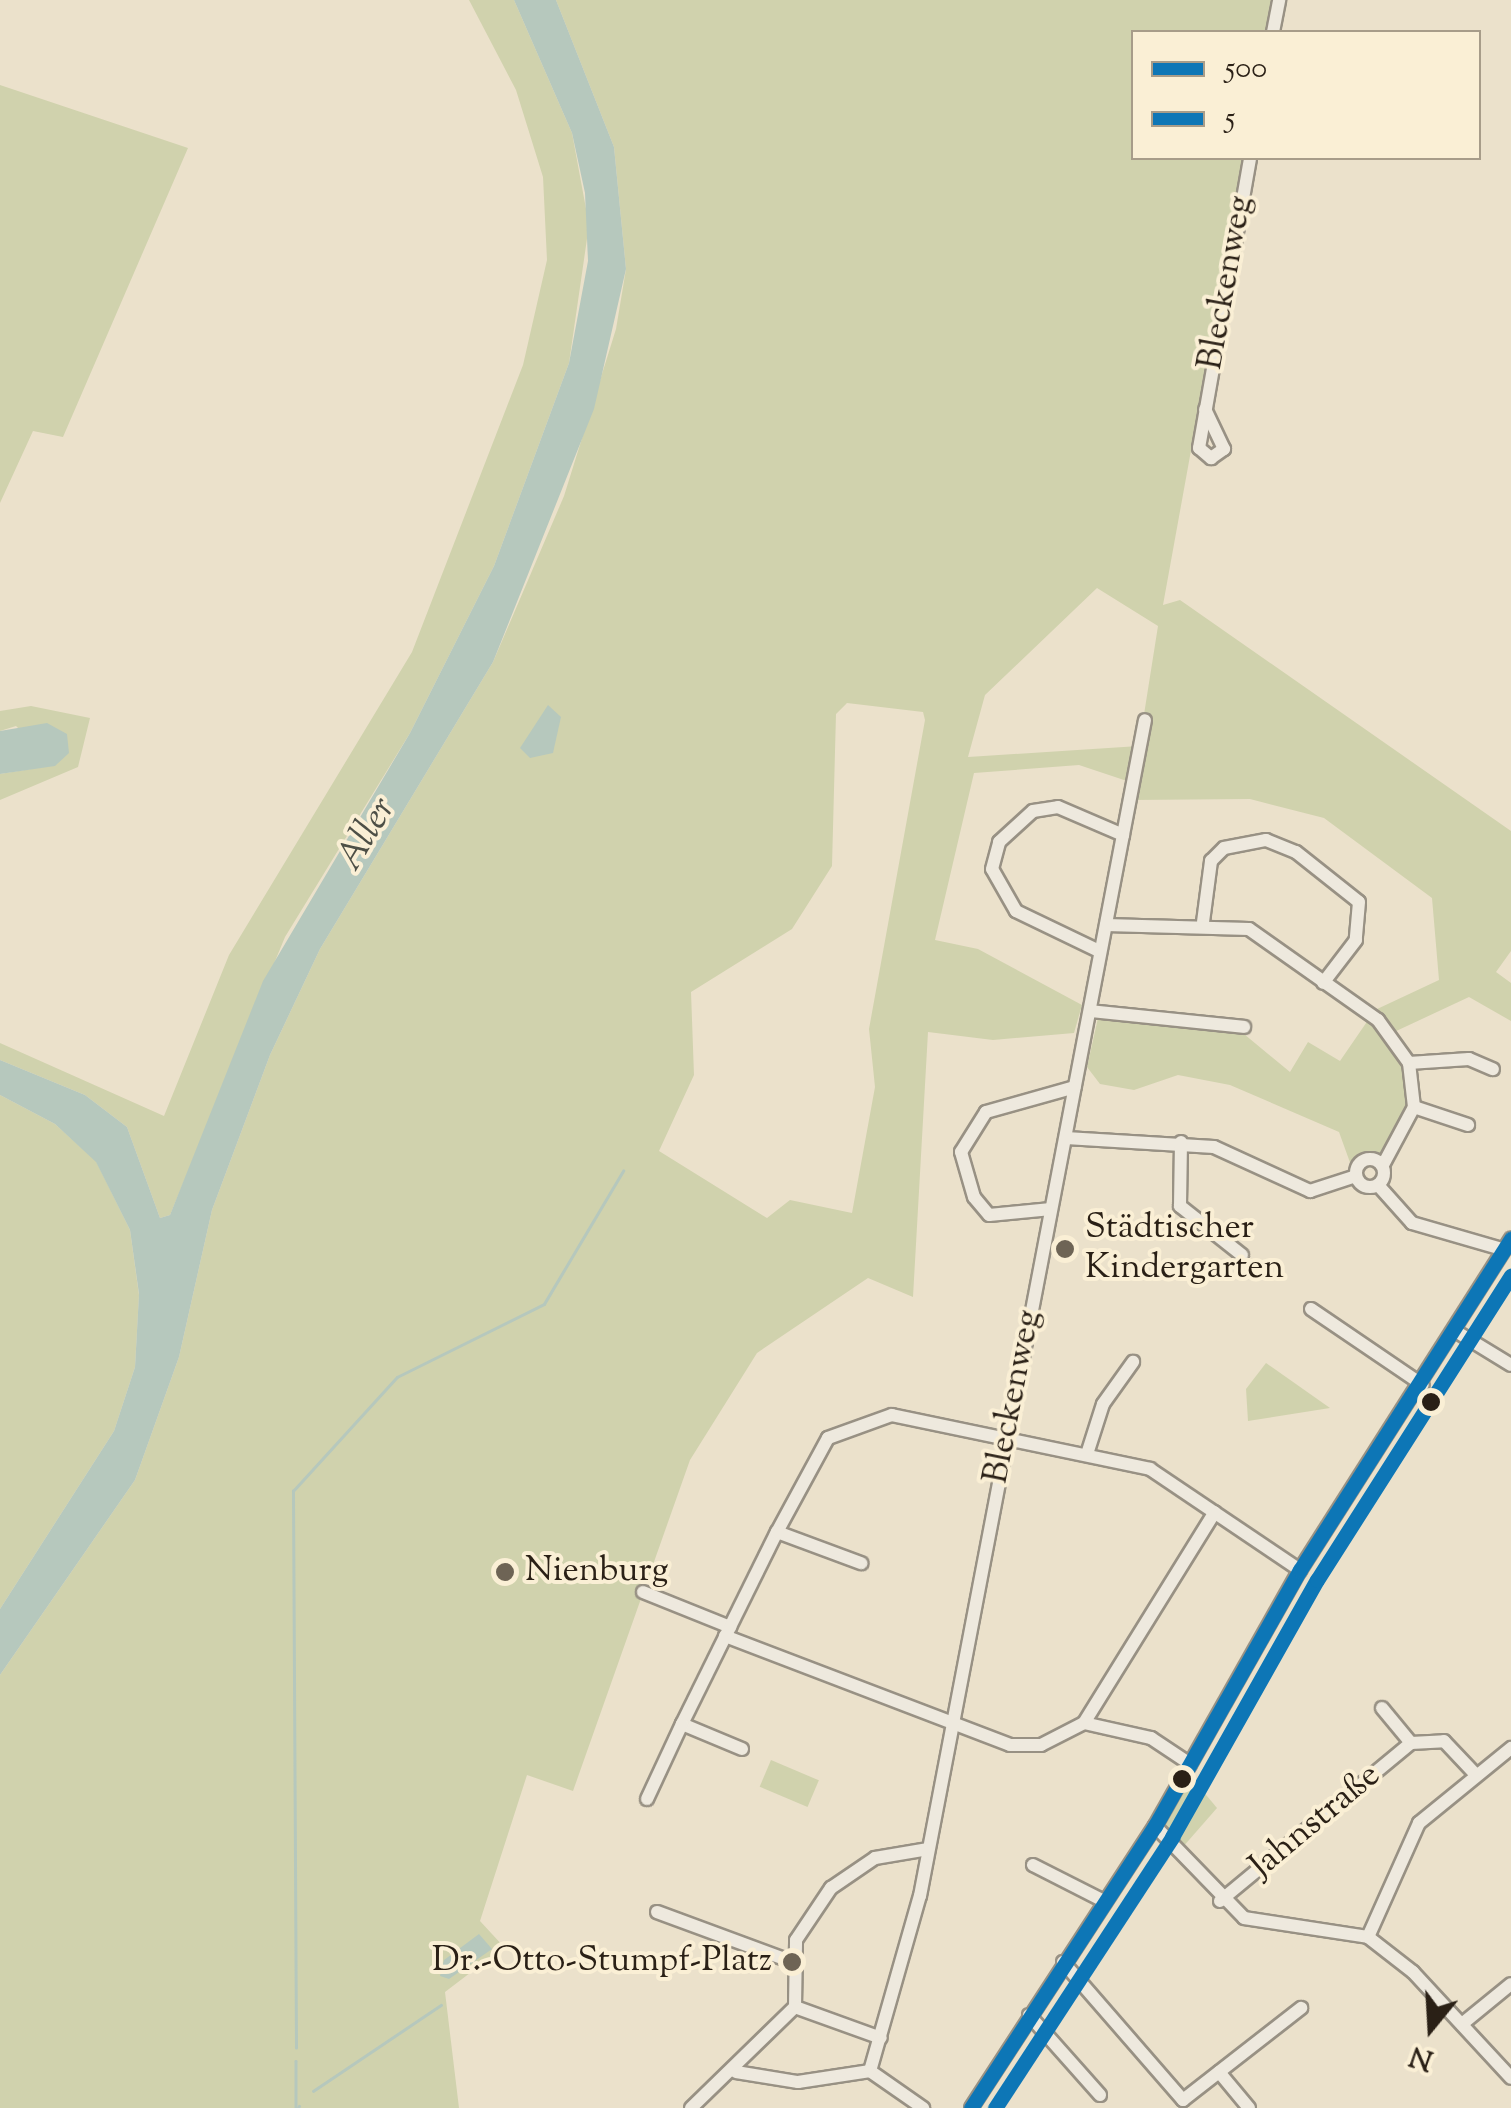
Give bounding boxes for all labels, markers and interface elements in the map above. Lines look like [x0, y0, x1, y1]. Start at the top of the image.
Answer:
legend [1131, 30, 1481, 160]
text: 500 [1225, 48, 1267, 91]
text: 5 [1225, 98, 1235, 141]
street label: Bleckenweg [1191, 193, 1263, 373]
water label: Aller [328, 790, 408, 880]
place label: Städtischer Kindergarten [1085, 1208, 1284, 1290]
marker: Städtischer Kindergarten [1054, 1238, 1076, 1260]
street label: Bleckenweg [977, 1307, 1051, 1487]
unlabelled marker [1421, 1392, 1441, 1412]
place label: Nienburg [525, 1551, 669, 1593]
marker: Nienburg [494, 1561, 516, 1583]
street label: Jahnstraße [1242, 1755, 1390, 1889]
unlabelled marker [1172, 1769, 1192, 1789]
place label: Dr.-Otto-Stumpf-Platz [432, 1941, 772, 1983]
marker: Dr.-Otto-Stumpf-Platz [781, 1951, 803, 1973]
north arrow [1381, 1978, 1481, 2078]
text: N [1405, 2034, 1439, 2079]

